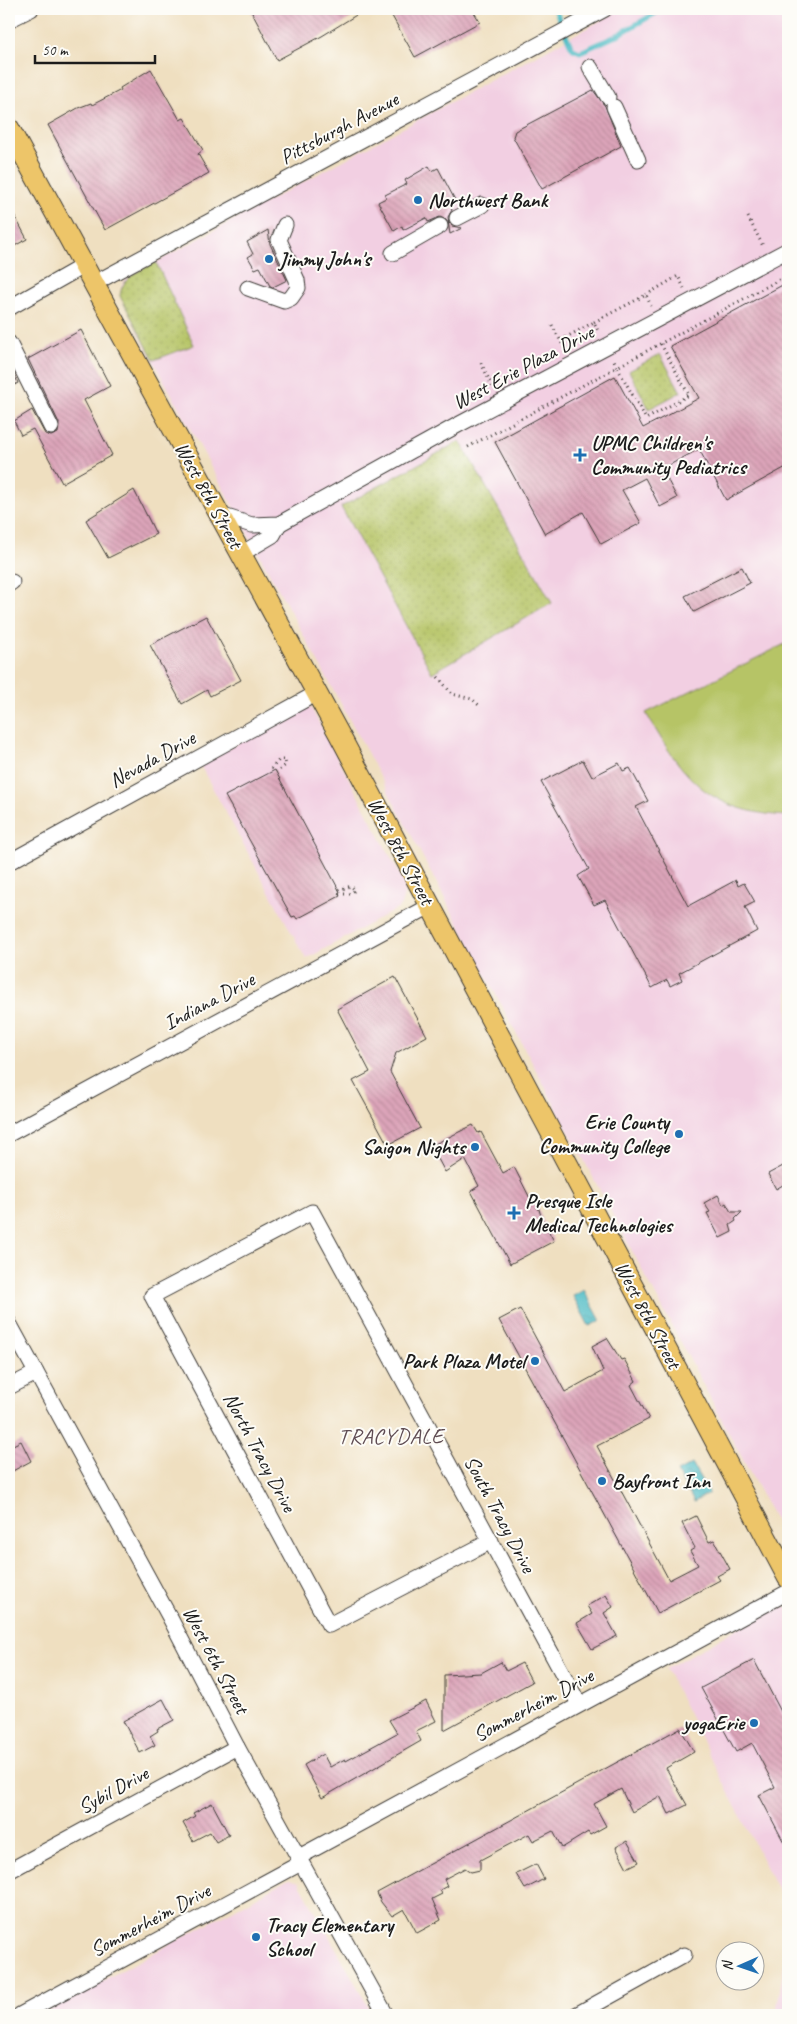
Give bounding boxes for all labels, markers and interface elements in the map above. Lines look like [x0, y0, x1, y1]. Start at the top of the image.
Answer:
scale bar [35, 32, 155, 64]
text: 50 m [42, 41, 69, 60]
street label: Pittsburgh Avenue [275, 85, 404, 170]
place label: Northwest Bank [428, 187, 550, 213]
marker: Northwest Bank [412, 194, 424, 206]
place label: Jimmy John's [277, 246, 373, 272]
marker: Jimmy John's [263, 253, 275, 265]
street label: West Erie Plaza Drive [448, 318, 600, 415]
place label: UPMC Children's Community Pediatrics [591, 430, 749, 481]
street label: West 8th Street [169, 437, 250, 555]
marker: UPMC Children's Community Pediatrics [573, 448, 587, 462]
street label: Nevada Drive [104, 724, 201, 793]
street label: West 8th Street [362, 793, 441, 911]
street label: Indiana Drive [159, 966, 260, 1036]
place label: Erie County Community College [539, 1109, 672, 1160]
marker: Erie County Community College [673, 1128, 685, 1140]
place label: Saigon Nights [362, 1134, 468, 1160]
marker: Saigon Nights [469, 1141, 481, 1153]
place label: Presque Isle Medical Technologies [525, 1188, 675, 1238]
marker: Presque Isle Medical Technologies [507, 1206, 521, 1220]
street label: West 8th Street [609, 1257, 688, 1375]
place label: Park Plaza Motel [403, 1348, 529, 1374]
marker: Park Plaza Motel [529, 1355, 541, 1367]
street label: North Tracy Drive [218, 1388, 303, 1517]
district label: TRACYDALE [338, 1422, 446, 1450]
street label: South Tracy Drive [458, 1451, 542, 1578]
place label: Bayfront Inn [612, 1468, 711, 1494]
marker: Bayfront Inn [596, 1475, 608, 1487]
street label: West 6th Street [177, 1602, 256, 1720]
street label: Sommerheim Drive [469, 1662, 599, 1748]
place label: yogaErie [681, 1710, 746, 1736]
marker: yogaErie [748, 1717, 760, 1729]
street label: Sybil Drive [73, 1760, 154, 1820]
street label: Sommerheim Drive [86, 1877, 216, 1963]
place label: Tracy Elementary School [266, 1912, 396, 1962]
marker: Tracy Elementary School [250, 1931, 262, 1943]
north arrow [714, 1942, 764, 1992]
text: N [719, 1959, 736, 1971]

